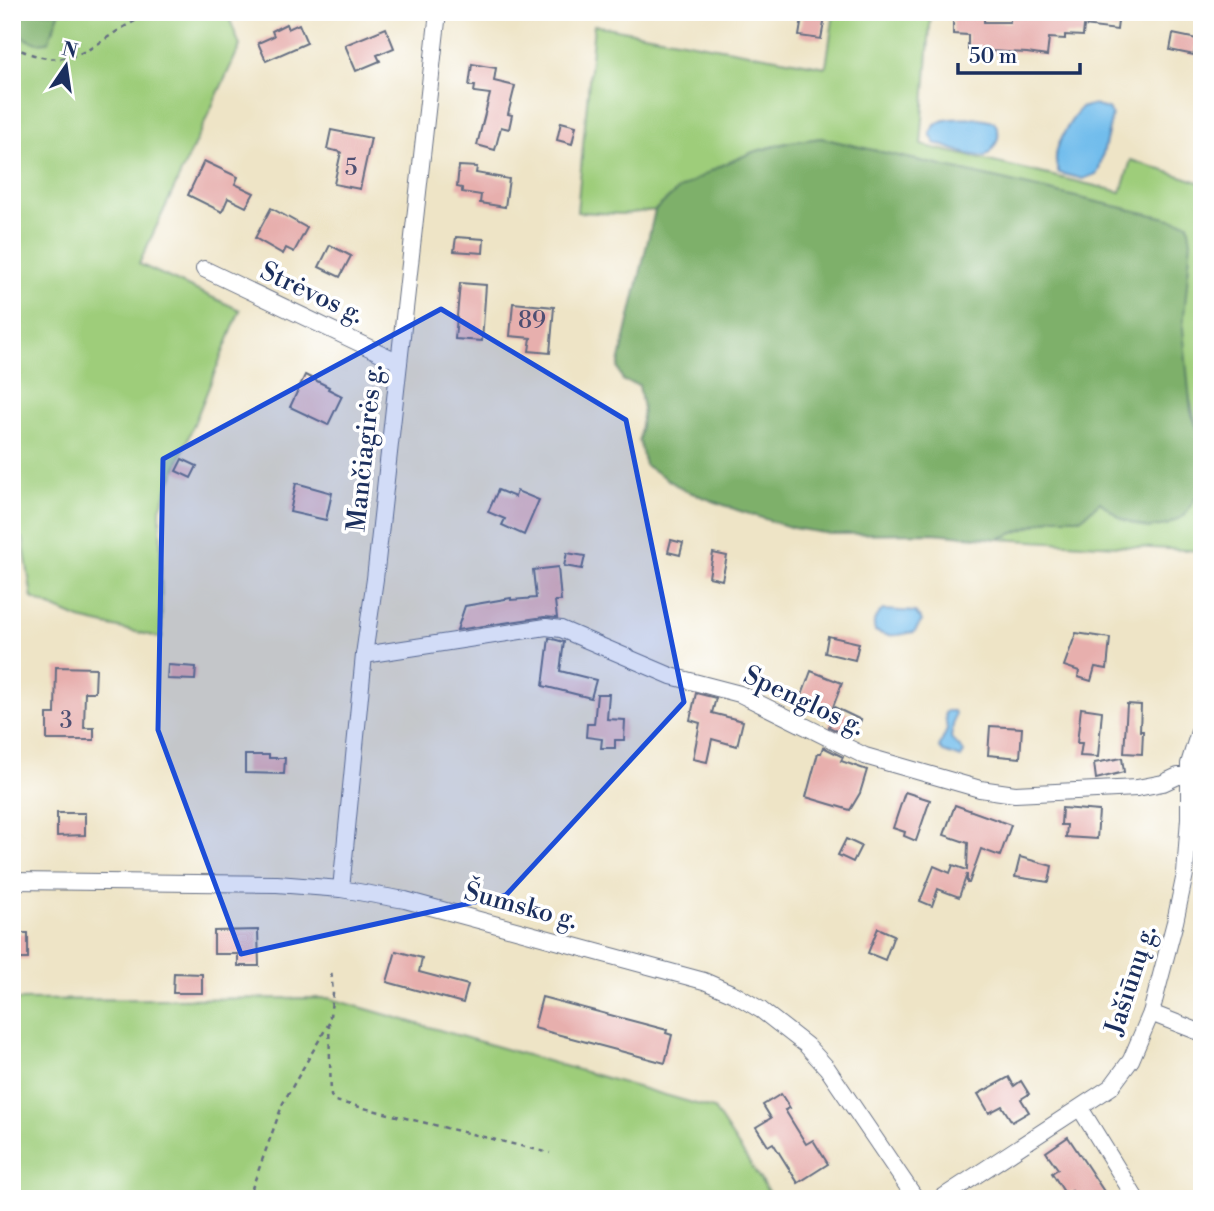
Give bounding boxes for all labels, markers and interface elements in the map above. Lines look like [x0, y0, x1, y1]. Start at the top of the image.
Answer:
north arrow [32, 32, 102, 102]
scale bar [958, 32, 1081, 76]
text: N [60, 37, 80, 64]
text: 50 m [969, 44, 1017, 70]
house number: 5 [345, 154, 357, 182]
street label: Strėvos g. [255, 255, 369, 331]
house number: 89 [518, 307, 546, 335]
street label: Mančiagirės g. [340, 363, 390, 533]
street label: Spenglos g. [738, 659, 870, 743]
house number: 3 [60, 707, 72, 735]
street label: Šumsko g. [461, 874, 582, 936]
street label: Jašiūnų g. [1098, 921, 1164, 1040]

